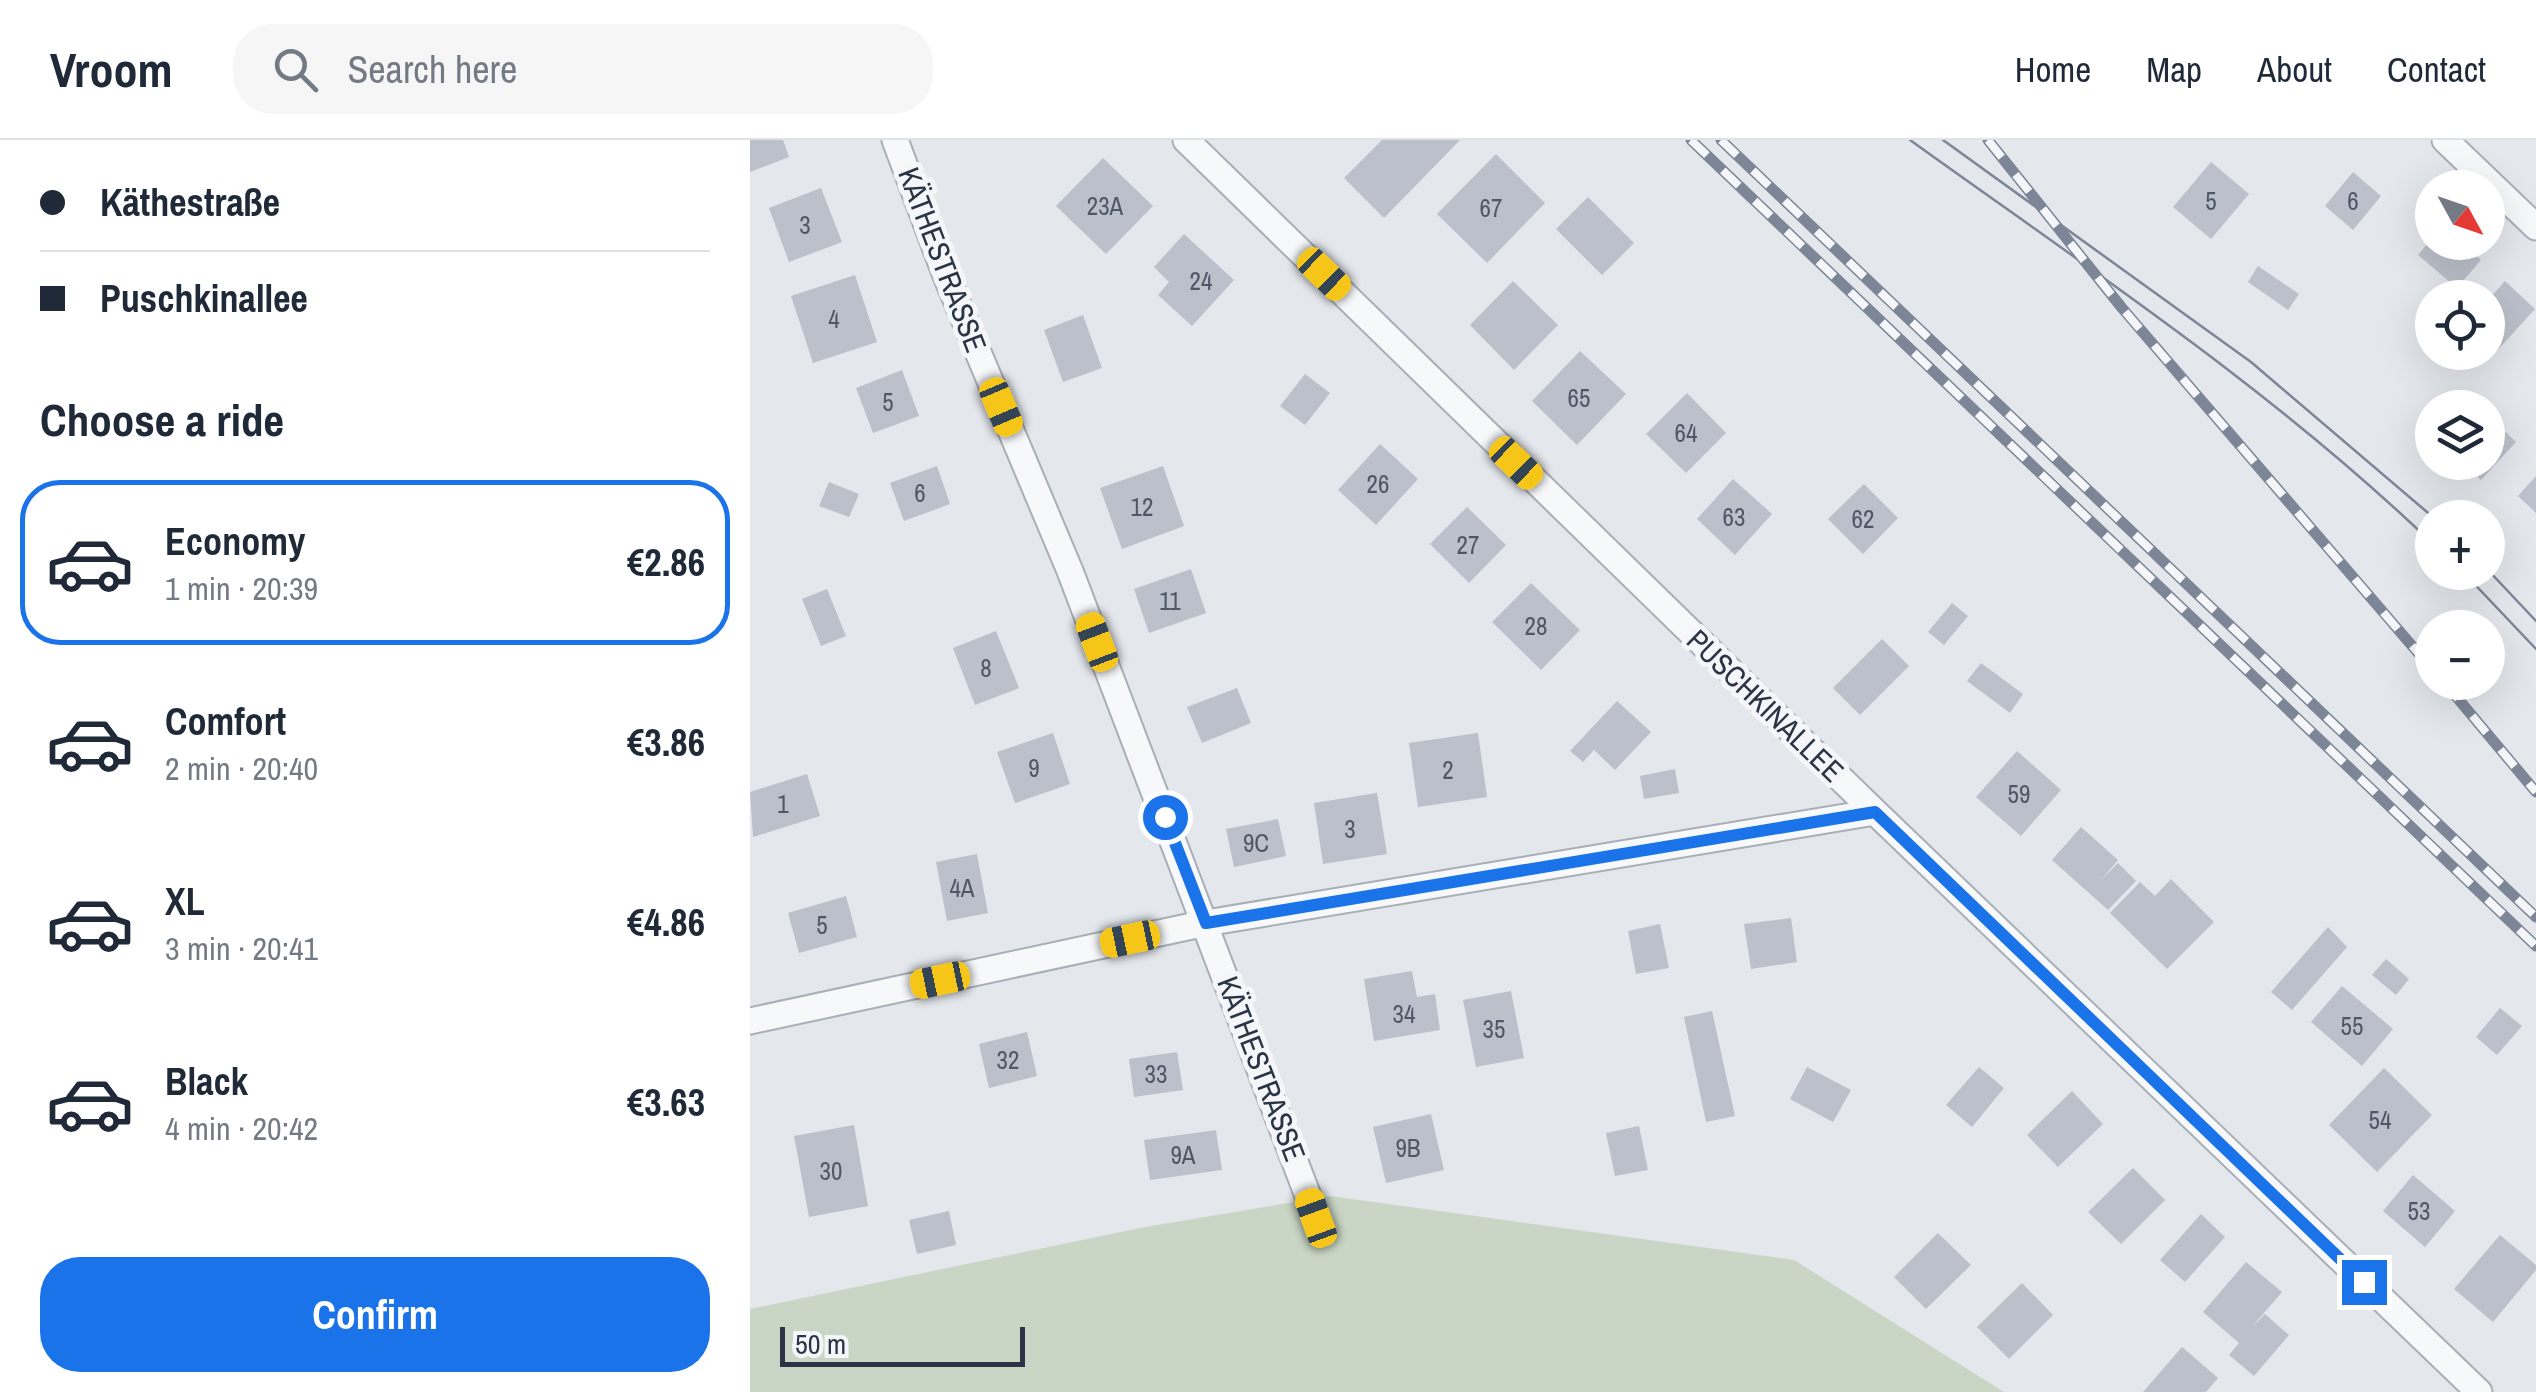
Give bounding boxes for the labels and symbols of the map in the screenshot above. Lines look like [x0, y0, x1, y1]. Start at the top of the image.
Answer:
street label: KÄTHESTRASSE [889, 161, 997, 358]
north arrow [2415, 170, 2505, 260]
house number: 5 [2205, 184, 2217, 218]
house number: 6 [2347, 184, 2359, 218]
house number: 23A [1087, 189, 1124, 223]
house number: 67 [1480, 191, 1502, 225]
house number: 3 [799, 208, 811, 242]
car [1292, 242, 1356, 306]
house number: 24 [1190, 264, 1212, 298]
house number: 4 [828, 302, 840, 336]
car [975, 374, 1027, 440]
house number: 65 [1568, 381, 1590, 415]
house number: 5 [882, 385, 894, 419]
house number: 64 [1675, 416, 1697, 450]
car [1484, 431, 1548, 495]
house number: 26 [1367, 467, 1389, 501]
house number: 6 [914, 476, 926, 510]
house number: 12 [1131, 490, 1153, 524]
house number: 63 [1723, 500, 1745, 534]
house number: 62 [1852, 502, 1874, 536]
house number: 27 [1457, 528, 1479, 562]
house number: 11 [1159, 584, 1181, 618]
car [1072, 609, 1122, 675]
house number: 28 [1525, 609, 1547, 643]
street label: PUSCHKINALLEE [1679, 620, 1853, 790]
house number: 8 [980, 651, 992, 685]
house number: 9 [1028, 751, 1040, 785]
house number: 2 [1442, 753, 1454, 787]
house number: 59 [2008, 777, 2030, 811]
house number: 1 [777, 787, 789, 821]
route start [1143, 795, 1188, 840]
house number: 3 [1344, 812, 1356, 846]
house number: 9C [1243, 826, 1269, 860]
house number: 4A [949, 871, 975, 905]
house number: 5 [816, 908, 828, 942]
car [1098, 918, 1162, 960]
car [908, 959, 972, 1001]
street label: KÄTHESTRASSE [1208, 970, 1316, 1167]
house number: 34 [1393, 997, 1415, 1031]
house number: 55 [2341, 1009, 2363, 1043]
house number: 35 [1483, 1012, 1505, 1046]
house number: 32 [997, 1043, 1019, 1077]
house number: 33 [1145, 1057, 1167, 1091]
house number: 54 [2369, 1103, 2391, 1137]
house number: 9B [1395, 1131, 1421, 1165]
house number: 9A [1170, 1138, 1196, 1172]
house number: 30 [820, 1154, 842, 1188]
car [1292, 1185, 1340, 1251]
house number: 53 [2408, 1194, 2430, 1228]
route end [2342, 1260, 2387, 1305]
scale bar [780, 1322, 1025, 1366]

